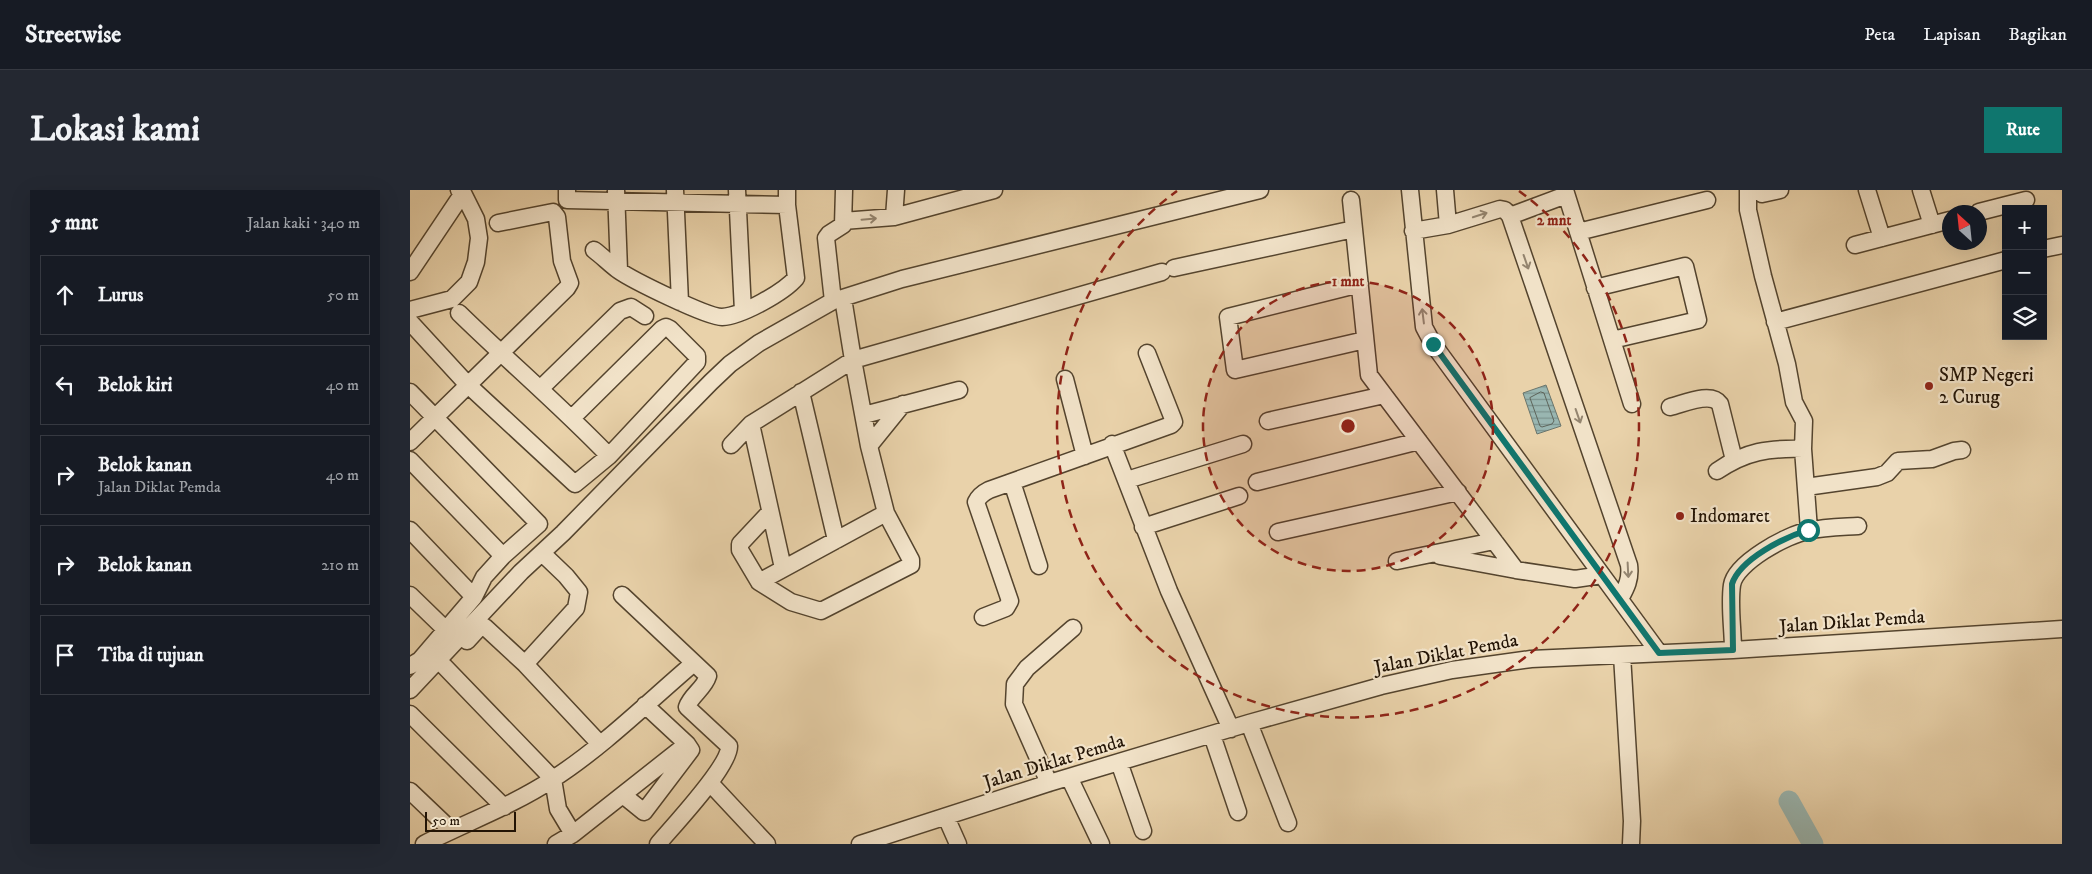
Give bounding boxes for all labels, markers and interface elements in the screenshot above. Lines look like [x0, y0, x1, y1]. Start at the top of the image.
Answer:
text: Streetwise [25, 20, 121, 50]
text: Peta [1864, 24, 1895, 46]
text: Lapisan [1923, 24, 1981, 46]
text: Bagikan [2009, 24, 2067, 46]
button: Rute [1984, 107, 2062, 153]
text: Lokasi kami [30, 108, 200, 152]
north arrow [1942, 205, 1987, 250]
map controls [2002, 205, 2047, 340]
button: + [2002, 205, 2047, 250]
text: 5 mnt [50, 210, 98, 236]
one-way arrow [1472, 210, 1488, 219]
text: 2 mnt [1537, 211, 1571, 230]
text: Jalan kaki · 340 m [247, 213, 360, 233]
one-way arrow [860, 214, 876, 224]
button: − [2002, 250, 2047, 295]
one-way arrow [1522, 254, 1531, 270]
text: 1 mnt [1332, 272, 1364, 291]
icon: ahead [51, 281, 79, 309]
text: Lurus [98, 284, 143, 307]
text: 50 m [327, 285, 359, 305]
button: layers [2002, 295, 2047, 340]
one-way arrow [1418, 309, 1428, 325]
route end [1422, 333, 1445, 356]
place label: SMP Negeri 2 Curug [1939, 364, 2034, 409]
icon: left [51, 371, 79, 399]
text: Belok kiri [98, 374, 172, 397]
text: 40 m [326, 375, 359, 395]
marker: SMP Negeri 2 Curug [1923, 380, 1935, 392]
one-way arrow [1574, 408, 1584, 424]
centre of rings [1339, 417, 1357, 435]
text: Belok kanan [98, 454, 192, 477]
icon: right [51, 461, 79, 489]
text: 40 m [326, 465, 359, 485]
text: Jalan Diklat Pemda [98, 477, 221, 497]
place label: Indomaret [1690, 505, 1770, 528]
marker: Indomaret [1674, 510, 1686, 522]
route start [1797, 519, 1820, 542]
icon: right [51, 551, 79, 579]
text: Belok kanan [98, 554, 192, 577]
text: 210 m [321, 555, 359, 575]
one-way arrow [1624, 562, 1633, 578]
street label: Jalan Diklat Pemda [1776, 605, 1926, 639]
street label: Jalan Diklat Pemda [1370, 629, 1520, 680]
icon: arrive [51, 641, 79, 669]
text: Tiba di tujuan [98, 644, 204, 667]
street label: Jalan Diklat Pemda [979, 730, 1127, 795]
scale bar [425, 809, 516, 832]
text: 50 m [432, 812, 460, 830]

